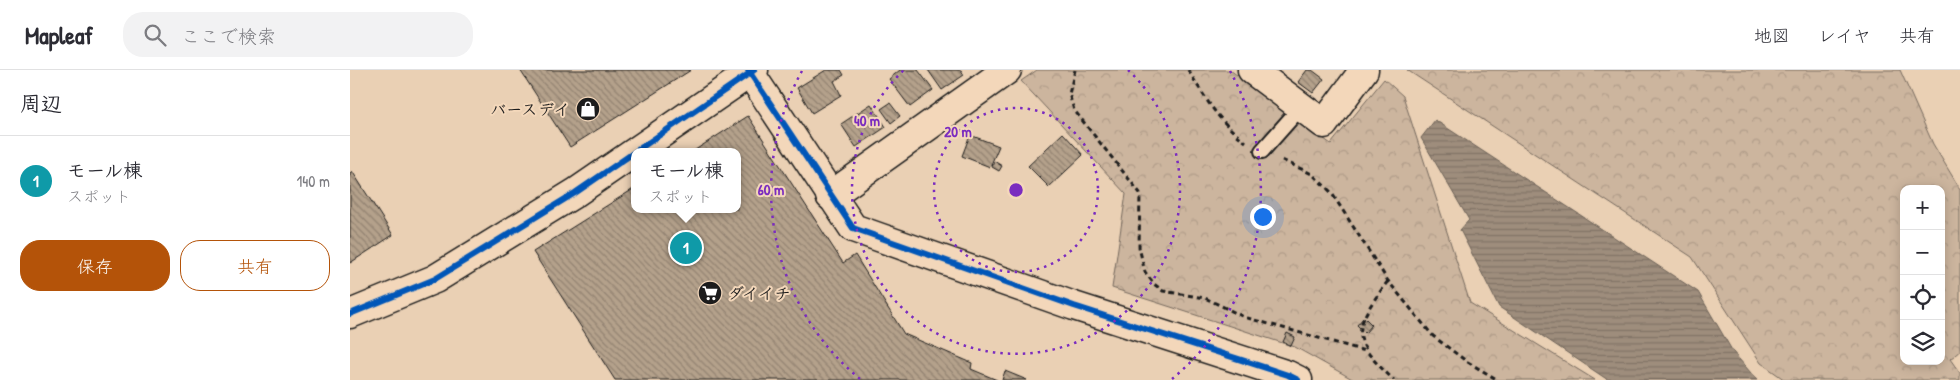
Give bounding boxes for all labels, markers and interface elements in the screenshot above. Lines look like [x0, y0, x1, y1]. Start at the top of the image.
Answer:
search box [123, 12, 473, 57]
text: Mapleaf [25, 19, 93, 51]
icon: search [141, 21, 169, 49]
text: ここで検索 [181, 23, 276, 49]
text: 地図 [1754, 23, 1790, 48]
text: レイヤ [1818, 23, 1871, 48]
text: 共有 [1899, 23, 1935, 48]
text: 周辺 [20, 89, 62, 118]
shop icon: バースデイ [575, 96, 601, 122]
place label: バースデイ [490, 98, 570, 120]
text: 40 m [854, 110, 880, 131]
text: 20 m [944, 121, 972, 142]
popup [631, 148, 741, 213]
text: モール棟 [67, 157, 142, 183]
text: モール棟 [648, 157, 724, 183]
text: 1 [33, 170, 39, 192]
text: 140 m [296, 170, 330, 192]
text: 60 m [758, 179, 784, 200]
centre of rings [1007, 181, 1025, 199]
text: スポット [67, 185, 131, 207]
text: スポット [648, 185, 712, 207]
map controls [1900, 185, 1945, 365]
button: + [1900, 185, 1945, 230]
your location [1250, 204, 1276, 230]
pin: 1 [670, 229, 702, 267]
button: − [1900, 230, 1945, 275]
button: 保存 [20, 240, 170, 291]
button: 共有 [180, 240, 330, 291]
button: locate [1900, 275, 1945, 320]
supermarket icon: ダイイチ [697, 280, 723, 306]
place label: ダイイチ [728, 282, 790, 304]
button: layers [1900, 320, 1945, 365]

